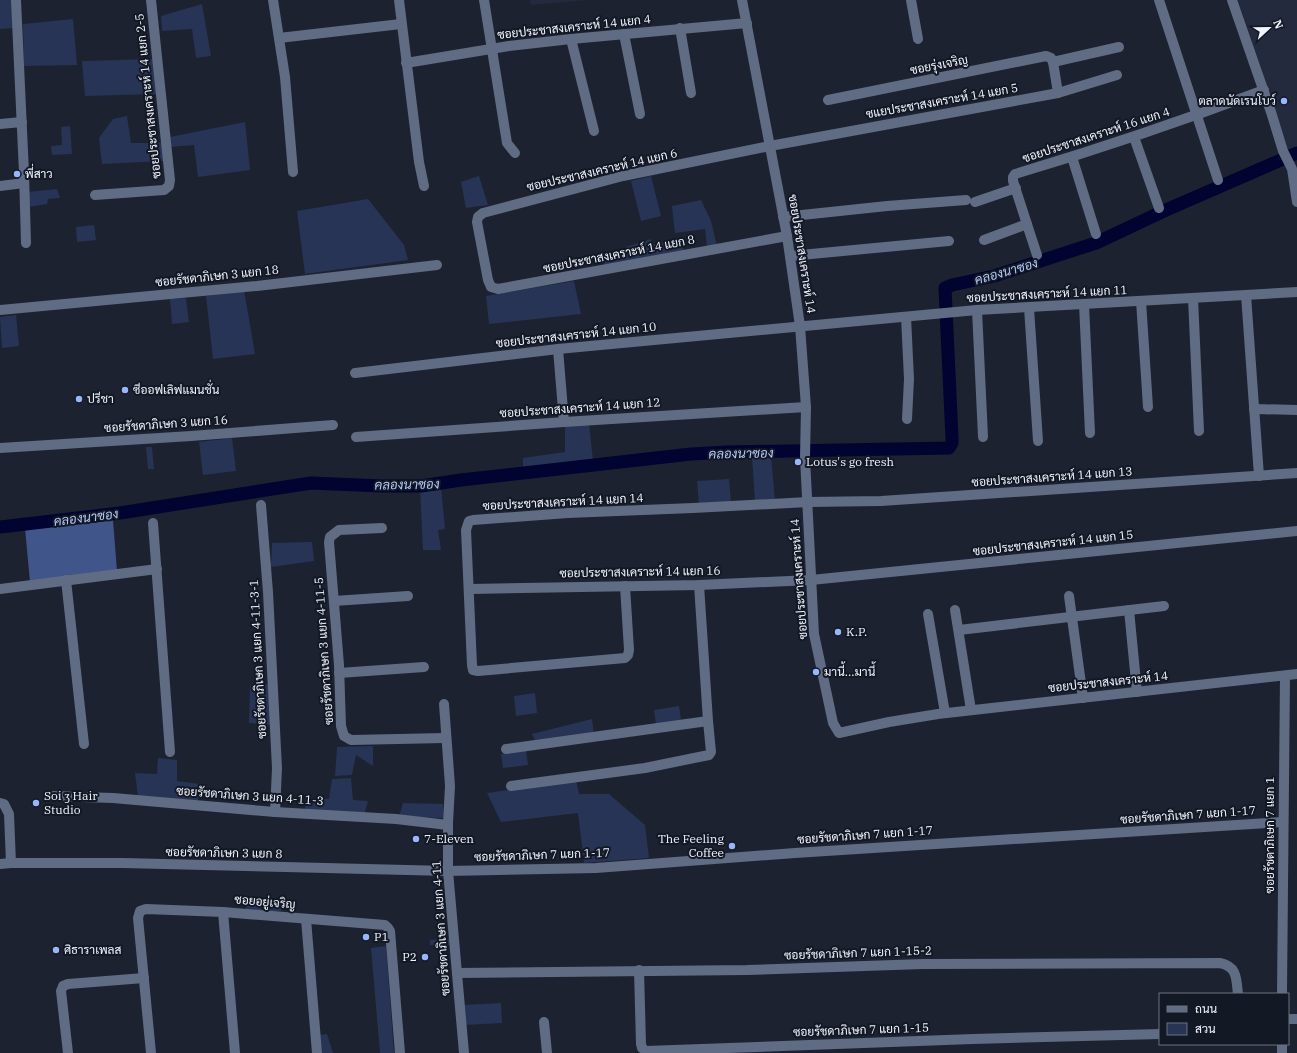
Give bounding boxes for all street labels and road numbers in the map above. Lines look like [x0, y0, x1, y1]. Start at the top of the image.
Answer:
street label: ซอยประชาสงเคราะห์ 14 แยก 4 [496, 11, 651, 42]
street label: ซอยประชาสงเคราะห์ 14 แยก 2-5 [131, 13, 164, 179]
street label: ซอยรุ่งเจริญ [909, 52, 970, 79]
street label: ซแยประชาสงเคราะห์ 14 แยก 5 [865, 80, 1019, 121]
street label: ซอยประชาสงเคราะห์ 16 แยก 4 [1020, 104, 1171, 165]
street label: ซอยประชาสงเคราะห์ 14 แยก 6 [525, 145, 679, 194]
street label: ซอยประชาสงเคราะห์ 14 [786, 193, 819, 315]
street label: ซอยประชาสงเคราะห์ 14 แยก 8 [542, 231, 696, 276]
street label: ซอยรัชดาภิเษก 3 แยก 18 [154, 262, 279, 289]
street label: ซอยประชาสงเคราะห์ 14 แยก 11 [966, 282, 1128, 305]
street label: ซอยประชาสงเคราะห์ 14 แยก 10 [495, 319, 657, 350]
street label: ซอยประชาสงเคราะห์ 14 แยก 12 [499, 394, 661, 421]
street label: ซอยรัชดาภิเษก 3 แยก 16 [104, 412, 228, 435]
street label: ซอยประชาสงเคราะห์ 14 แยก 13 [971, 463, 1133, 490]
street label: ซอยประชาสงเคราะห์ 14 แยก 14 [482, 490, 644, 513]
street label: ซอยประชาสงเคราะห์ 14 [787, 518, 810, 640]
street label: ซอยประชาสงเคราะห์ 14 แยก 15 [972, 527, 1134, 558]
street label: ซอยประชาสงเคราะห์ 14 แยก 16 [559, 563, 721, 580]
street label: ซอยรัชดาภิเษก 3 แยก 4-11-5 [311, 577, 336, 725]
street label: ซอยรัชดาภิเษก 3 แยก 4-11-3-1 [246, 579, 269, 739]
street label: ซอยประชาสงเคราะห์ 14 [1047, 668, 1169, 695]
street label: ซอยรัชดาภิเษก 7 แยก 1 [1262, 777, 1277, 893]
street label: ซอยรัชดาภิเษก 3 แยก 4-11-3 [176, 783, 324, 808]
street label: ซอยรัชดาภิเษก 7 แยก 1-17 [1120, 802, 1256, 827]
street label: ซอยรัชดาภิเษก 7 แยก 1-17 [797, 822, 933, 847]
street label: ซอยรัชดาภิเษก 3 แยก 8 [165, 844, 283, 861]
street label: ซอยรัชดาภิเษก 7 แยก 1-17 [474, 845, 610, 864]
street label: ซอยรัชดาภิเษก 3 แยก 4-11 [428, 860, 453, 996]
street label: ซอยอยู่เจริญ [234, 891, 296, 913]
street label: ซอยรัชดาภิเษก 7 แยก 1-15-2 [784, 942, 932, 963]
street label: ซอยรัชดาภิเษก 7 แยก 1-15 [793, 1020, 929, 1039]

